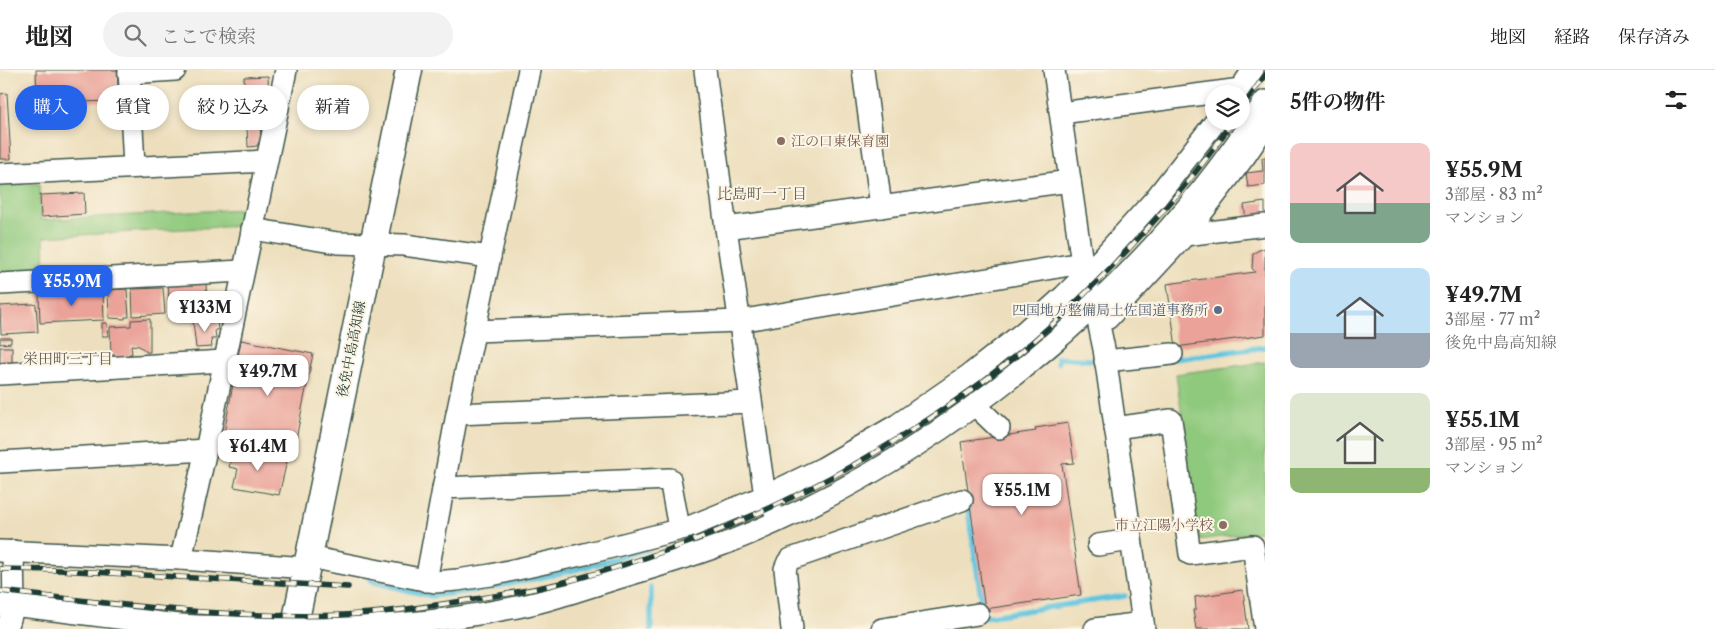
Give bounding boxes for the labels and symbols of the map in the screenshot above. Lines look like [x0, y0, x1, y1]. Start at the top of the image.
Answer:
place label: 江の口東保育園 [791, 132, 889, 150]
marker: 江の口東保育園 [775, 135, 787, 147]
district label: 比島町一丁目 [717, 184, 807, 203]
pin: ¥55.9M [31, 264, 113, 307]
pin: ¥133M [170, 290, 240, 333]
street label: 後免中島高知線 [333, 299, 369, 399]
place label: 四国地方整備局土佐国道事務所 [1012, 301, 1208, 319]
marker: 四国地方整備局土佐国道事務所 [1212, 304, 1224, 316]
district label: 栄田町三丁目 [23, 349, 113, 368]
pin: ¥49.7M [227, 354, 309, 397]
pin: ¥61.4M [217, 430, 299, 472]
pin: ¥55.1M [981, 474, 1063, 516]
place label: 市立江陽小学校 [1115, 516, 1213, 534]
marker: 市立江陽小学校 [1217, 519, 1229, 531]

